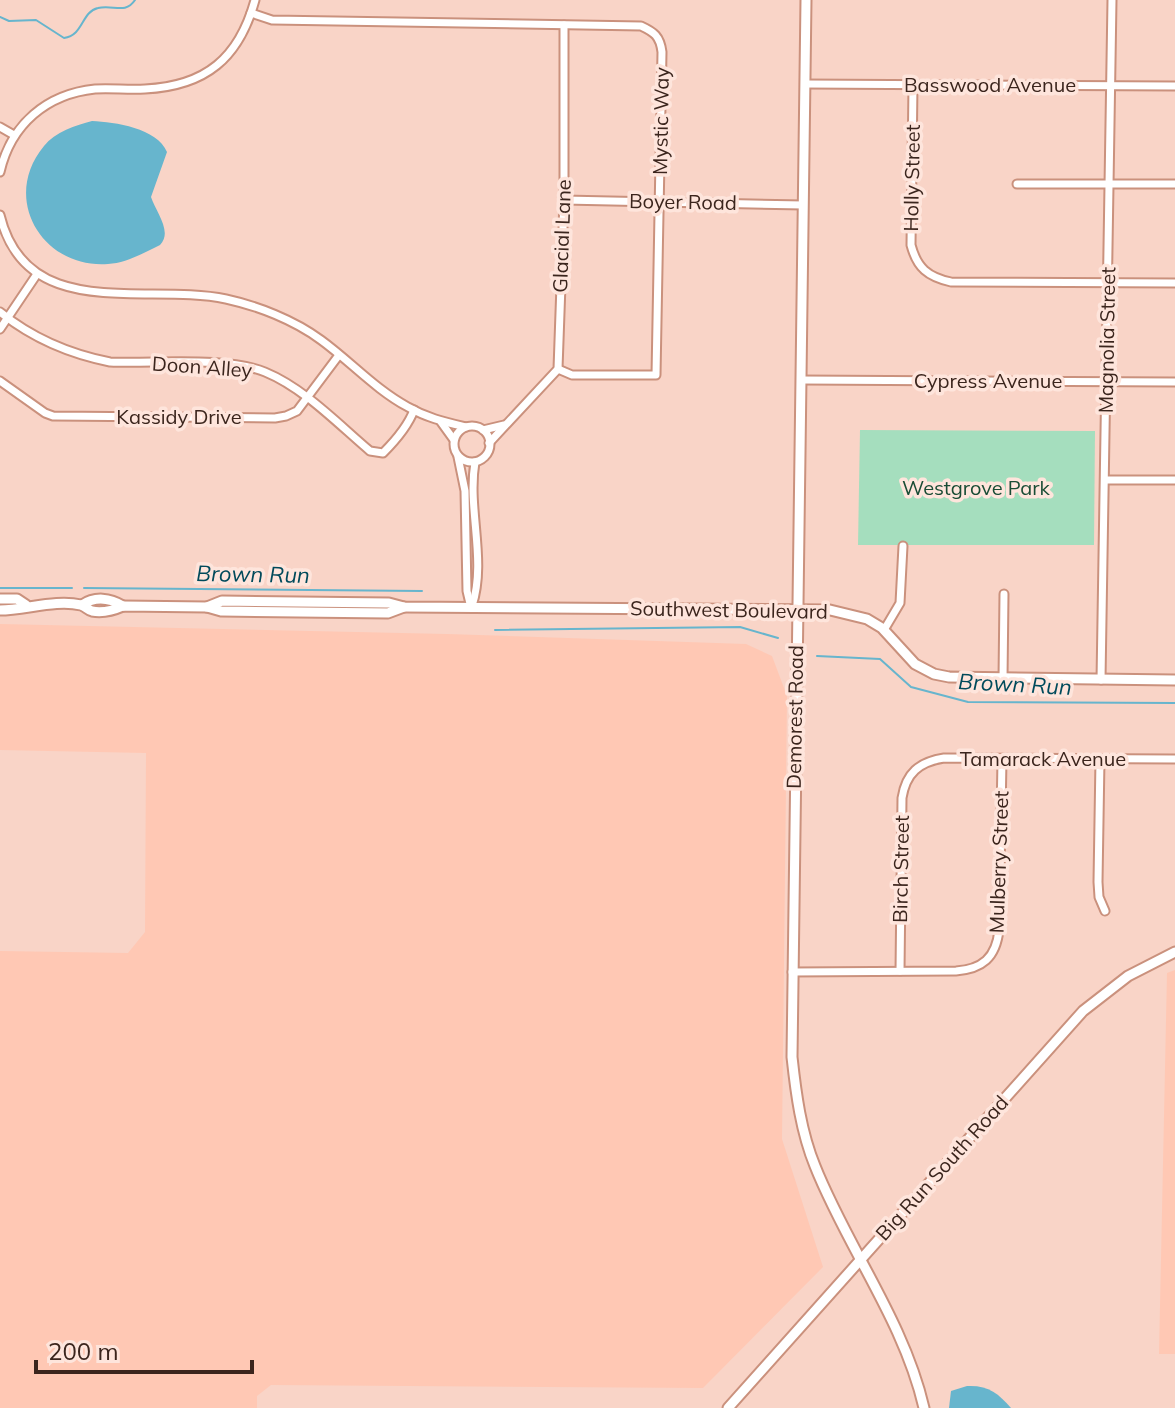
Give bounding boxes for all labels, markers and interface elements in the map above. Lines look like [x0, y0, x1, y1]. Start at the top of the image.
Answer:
street label: Mystic Way [647, 66, 674, 175]
street label: Basswood Avenue [904, 72, 1076, 97]
street label: Holly Street [898, 124, 925, 232]
street label: Glacial Lane [547, 179, 576, 293]
street label: Boyer Road [629, 188, 737, 215]
street label: Magnolia Street [1093, 267, 1120, 413]
street label: Doon Alley [151, 351, 253, 382]
street label: Cypress Avenue [914, 368, 1062, 393]
street label: Kassidy Drive [116, 404, 242, 429]
park label: Westgrove Park [902, 475, 1051, 500]
water label: Brown Run [196, 559, 310, 589]
street label: Southwest Boulevard [630, 595, 828, 624]
street label: Demorest Road [781, 645, 808, 789]
water label: Brown Run [957, 667, 1073, 701]
street label: Tamarack Avenue [960, 746, 1126, 771]
street label: Mulberry Street [984, 790, 1013, 934]
street label: Birch Street [887, 815, 914, 923]
street label: Big Run South Road [870, 1090, 1013, 1245]
scale bar [36, 1324, 252, 1374]
text: 200 m [48, 1336, 119, 1366]

